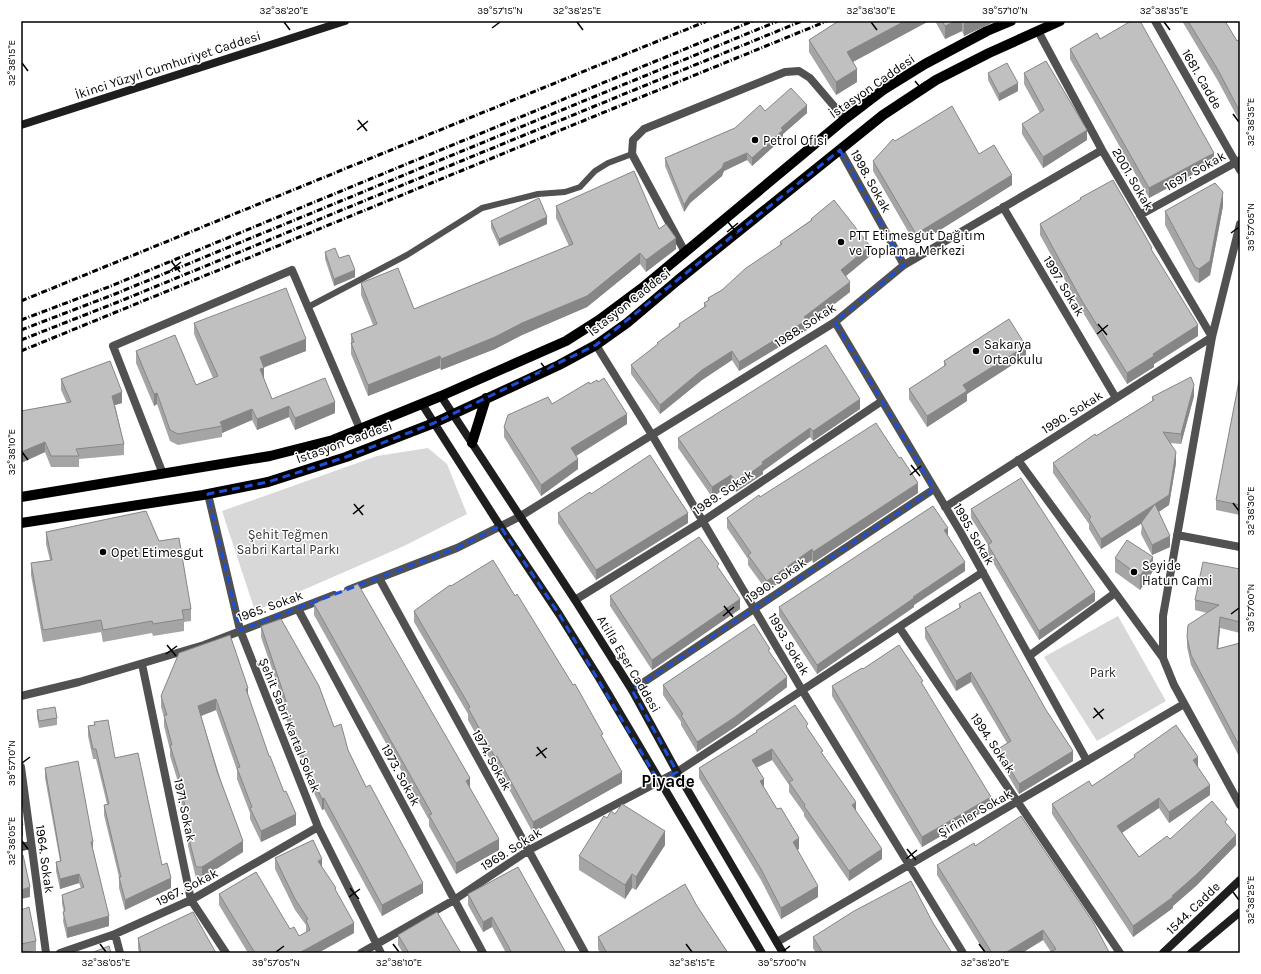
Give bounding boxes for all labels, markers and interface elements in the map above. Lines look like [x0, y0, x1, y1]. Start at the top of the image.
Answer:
text: 32°38'20"E [260, 5, 308, 17]
text: 39°57'15"N [477, 5, 523, 17]
text: 32°38'25"E [553, 5, 601, 17]
text: 32°38'30"E [846, 5, 896, 17]
text: 39°57'10"N [982, 5, 1028, 17]
text: 32°38'35"E [1140, 5, 1188, 17]
street label: İkinci Yüzyıl Cumhuriyet Caddesi [73, 28, 263, 102]
text: 32°38'15"E [6, 40, 18, 86]
street label: 1681. Cadde [1179, 46, 1225, 112]
street label: İstasyon Caddesi [826, 51, 918, 121]
text: 32°38'35"E [1245, 98, 1257, 146]
place label: Petrol Ofisi [763, 133, 828, 148]
marker: Petrol Ofisi [750, 135, 760, 145]
street label: 2001. Sokak [1109, 145, 1157, 213]
street label: 1998. Sokak [848, 147, 894, 215]
street label: 1697. Sokak [1162, 148, 1228, 194]
text: 39°57'05"N [1245, 203, 1257, 251]
place label: PTT Etimesgut Dağıtım ve Toplama Merkezi [849, 228, 985, 258]
marker: PTT Etimesgut Dağıtım ve Toplama Merkezi [836, 237, 846, 247]
street label: 1997. Sokak [1040, 253, 1088, 319]
street label: İstasyon Caddesi [585, 265, 673, 339]
street label: 1988. Sokak [772, 300, 838, 350]
place label: Sakarya Ortaokulu [984, 337, 1043, 367]
marker: Sakarya Ortaokulu [971, 346, 981, 356]
street label: 1990. Sokak [1039, 387, 1105, 437]
street label: İstasyon Caddesi [294, 418, 394, 466]
text: 32°38'10"E [6, 429, 18, 475]
street label: 1989. Sokak [690, 466, 756, 518]
text: 32°38'30"E [1245, 486, 1257, 536]
street label: 1995. Sokak [950, 500, 998, 568]
park label: Şehit Teğmen Sabri Kartal Parkı [236, 527, 340, 557]
place label: Opet Etimesgut [111, 545, 204, 560]
marker: Opet Etimesgut [98, 547, 108, 557]
street label: 1990. Sokak [743, 554, 809, 606]
place label: Seyide Hatun Cami [1142, 558, 1213, 588]
marker: Seyide Hatun Cami [1129, 567, 1139, 577]
text: 39°57'00"N [1245, 584, 1257, 632]
street label: 1965. Sokak [235, 587, 305, 625]
street label: 1993. Sokak [765, 610, 813, 678]
street label: Atilla Eşer Caddesi [594, 613, 664, 715]
street label: Şehit Sabri Kartal Sokak [256, 655, 324, 795]
park label: Park [1090, 665, 1116, 680]
street label: 1994. Sokak [968, 710, 1018, 776]
street label: 1974. Sokak [469, 727, 515, 793]
text: 39°57'10"N [6, 740, 18, 786]
street label: 1973. Sokak [378, 742, 424, 808]
district label: Piyade [641, 771, 695, 791]
street label: 1971. Sokak [171, 777, 199, 843]
street label: Şirinler Sokak [935, 786, 1015, 840]
text: 32°38'05"E [6, 817, 18, 865]
street label: 1964. Sokak [33, 824, 57, 894]
street label: 1969. Sokak [478, 824, 544, 874]
street label: 1967. Sokak [153, 865, 221, 909]
text: 32°38'25"E [1245, 876, 1257, 924]
street label: 1544. Cadde [1163, 878, 1223, 937]
text: 32°38'05"E [82, 957, 130, 969]
text: 39°57'05"N [252, 957, 300, 969]
text: 32°38'10"E [376, 957, 422, 969]
text: 32°38'15"E [669, 957, 715, 969]
text: 39°57'00"N [758, 957, 806, 969]
text: 32°38'20"E [961, 957, 1009, 969]

